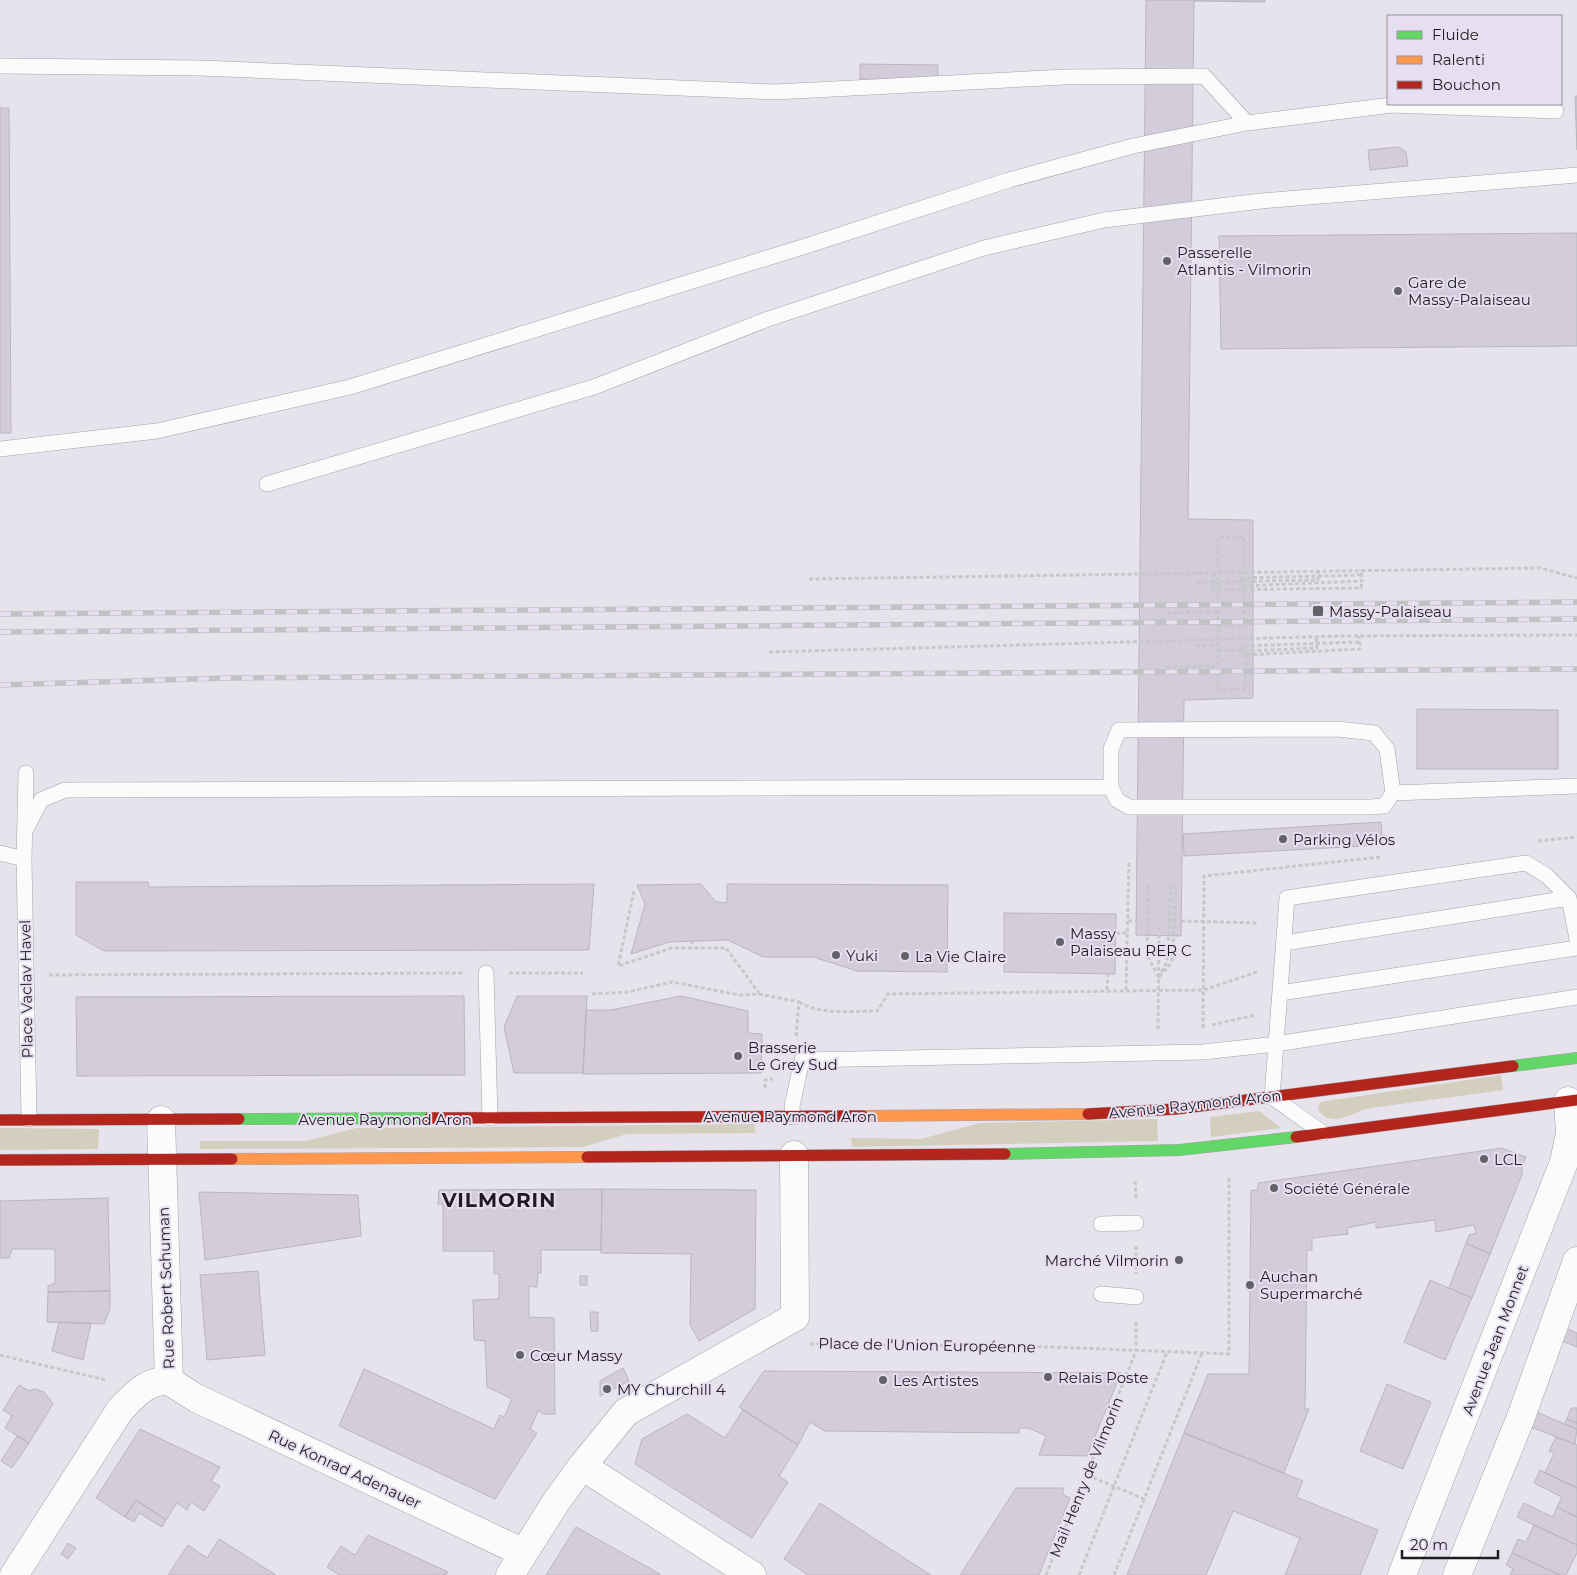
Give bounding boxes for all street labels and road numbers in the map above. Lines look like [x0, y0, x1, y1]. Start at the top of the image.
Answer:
street label: Place Vaclav Havel [15, 920, 37, 1058]
street label: Avenue Raymond Aron [1108, 1085, 1282, 1123]
street label: Avenue Raymond Aron [703, 1107, 877, 1126]
street label: Avenue Raymond Aron [298, 1110, 472, 1129]
street label: Rue Robert Schuman [154, 1207, 178, 1369]
street label: Avenue Jean Monnet [1458, 1262, 1532, 1418]
street label: Place de l'Union Européenne [818, 1334, 1036, 1356]
street label: Mail Henry de Vilmorin [1045, 1394, 1127, 1560]
street label: Rue Konrad Adenauer [266, 1425, 424, 1513]

